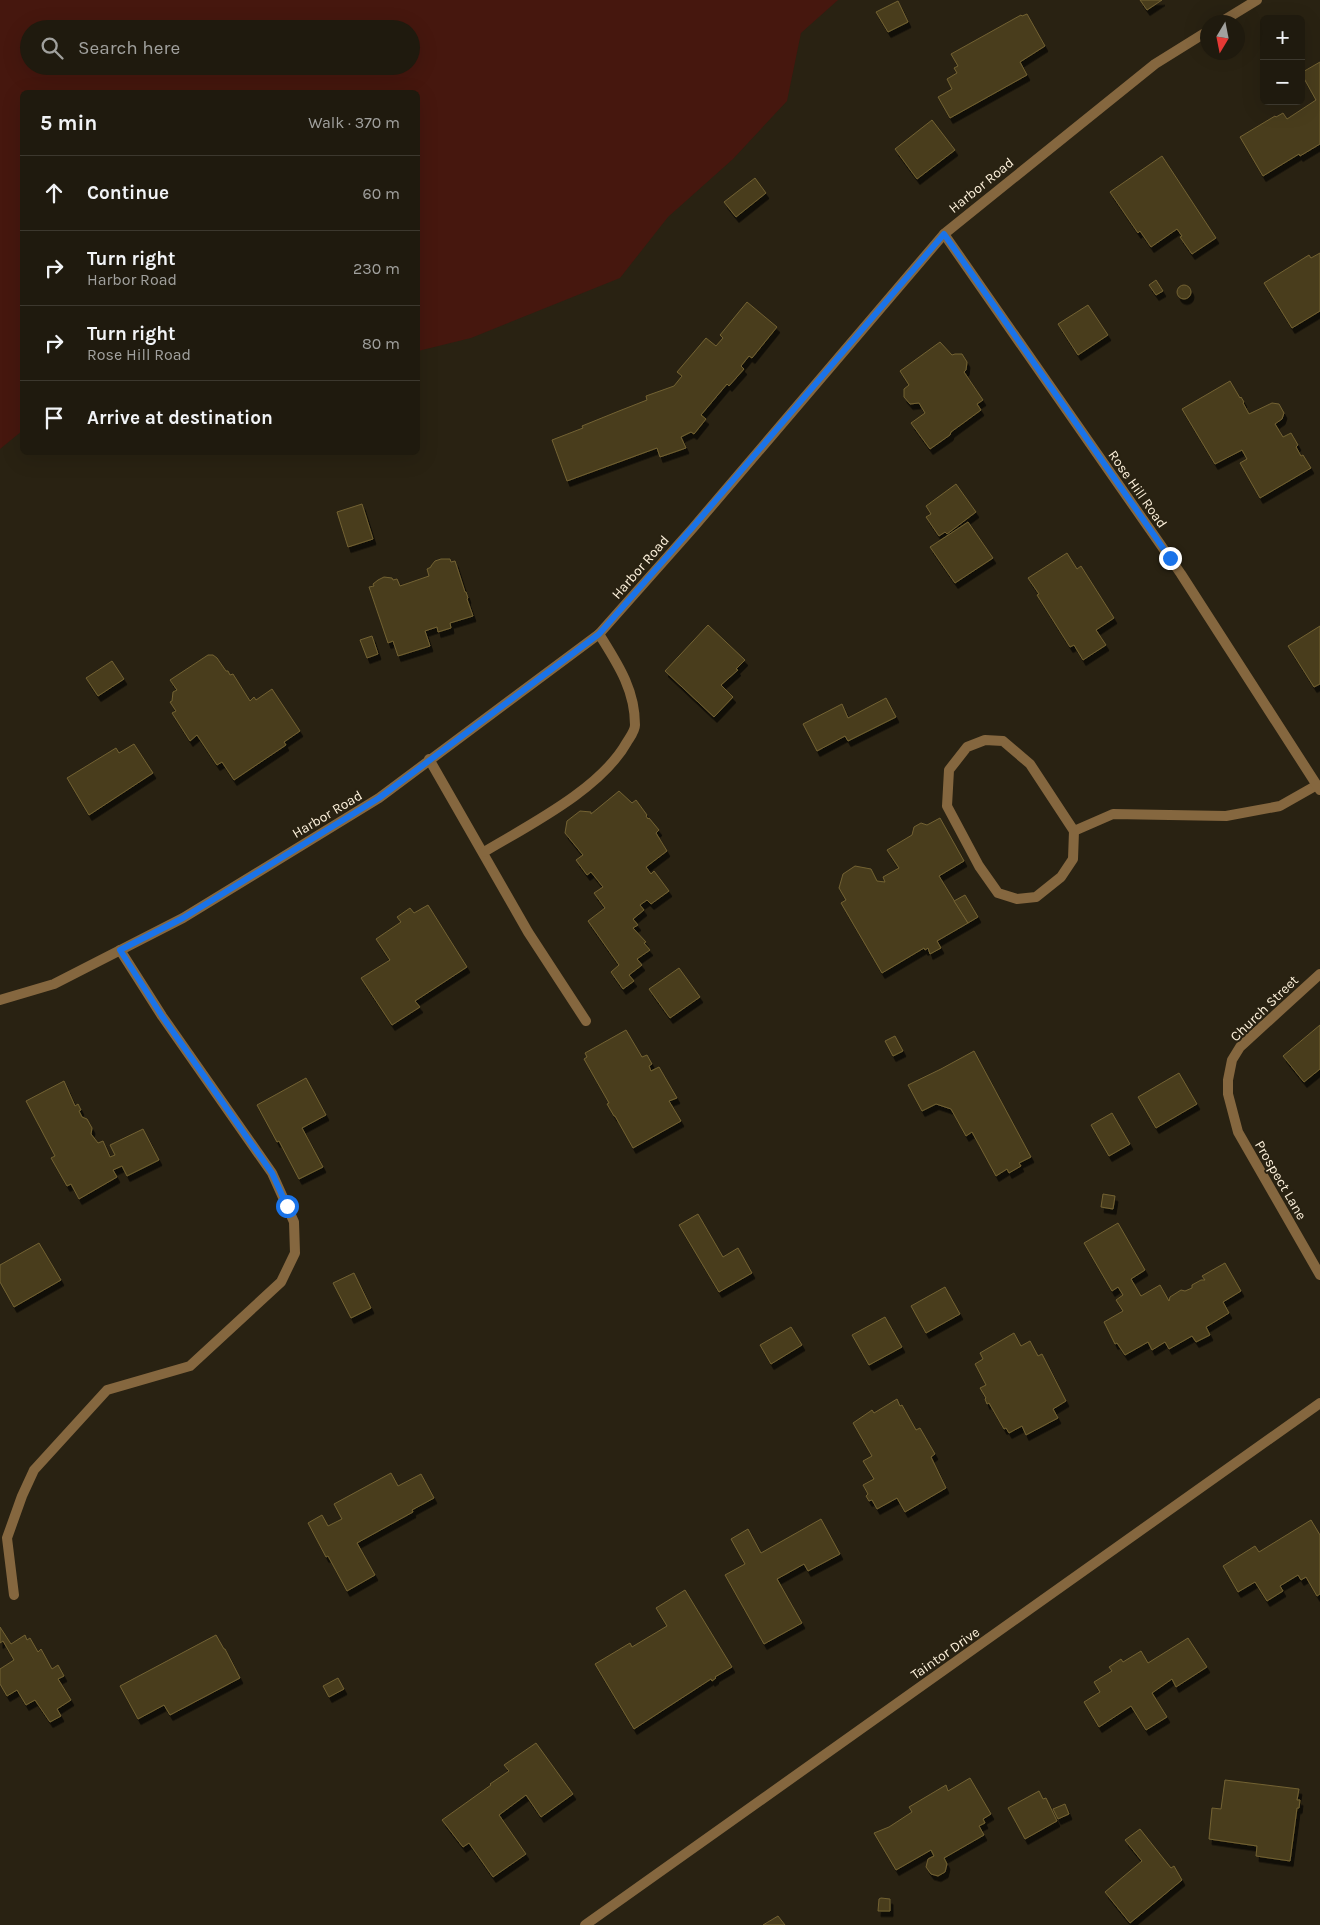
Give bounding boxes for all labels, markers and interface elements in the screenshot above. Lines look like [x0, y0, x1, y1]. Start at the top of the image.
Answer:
north arrow [1200, 15, 1245, 60]
map controls [1260, 15, 1305, 105]
button: + [1260, 15, 1305, 60]
search box [20, 20, 420, 75]
icon: search [38, 34, 66, 62]
text: Search here [78, 37, 180, 59]
button: − [1260, 60, 1305, 105]
text: 5 min [40, 111, 97, 135]
text: Walk · 370 m [308, 113, 400, 132]
street label: Harbor Road [945, 154, 1017, 217]
icon: ahead [40, 179, 68, 207]
text: Continue [87, 182, 169, 204]
text: 60 m [363, 184, 400, 203]
text: Turn right [87, 248, 176, 270]
icon: right [40, 254, 68, 282]
text: 230 m [353, 259, 400, 278]
text: Harbor Road [87, 270, 177, 289]
text: Turn right [87, 323, 176, 345]
icon: right [40, 329, 68, 357]
text: 80 m [362, 334, 400, 353]
text: Rose Hill Road [87, 345, 191, 364]
icon: arrive [40, 404, 68, 432]
text: Arrive at destination [87, 407, 273, 429]
street label: Rose Hill Road [1105, 447, 1171, 531]
street label: Harbor Road [608, 532, 673, 603]
route end [1159, 547, 1182, 570]
street label: Harbor Road [289, 787, 365, 842]
street label: Church Street [1227, 972, 1302, 1045]
street label: Prospect Lane [1251, 1138, 1310, 1223]
route start [276, 1195, 299, 1218]
street label: Taintor Drive [908, 1623, 983, 1683]

